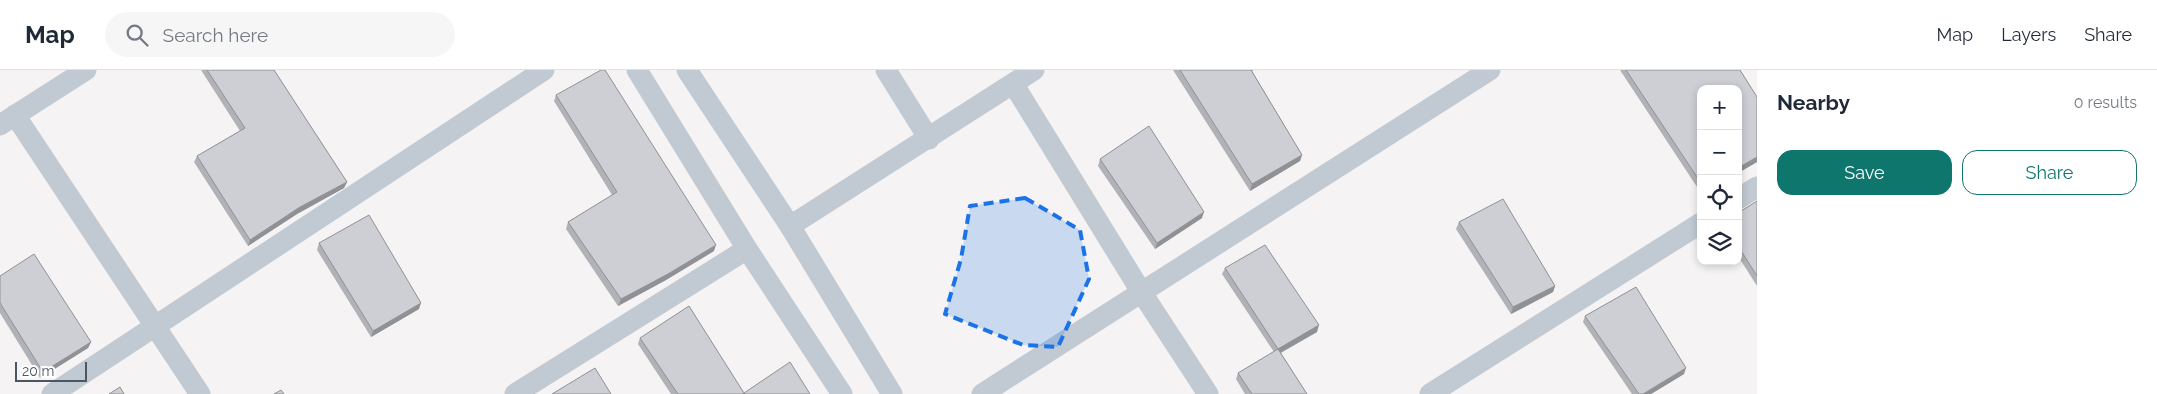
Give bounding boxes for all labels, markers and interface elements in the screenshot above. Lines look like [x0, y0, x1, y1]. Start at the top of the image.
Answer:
search box [105, 12, 455, 57]
text: Map [25, 20, 75, 49]
icon: search [123, 21, 151, 49]
text: Search here [163, 24, 268, 46]
text: Map [1937, 24, 1973, 45]
text: Layers [2001, 24, 2056, 45]
text: Share [2084, 24, 2132, 45]
map controls [1697, 85, 1742, 265]
button: + [1697, 85, 1742, 130]
text: Nearby [1777, 90, 1850, 115]
text: 0 results [2074, 93, 2137, 112]
button: − [1697, 130, 1742, 175]
button: Save [1777, 150, 1952, 195]
button: Share [1962, 150, 2137, 195]
button: locate [1697, 175, 1742, 220]
button: layers [1697, 220, 1742, 265]
scale bar [15, 359, 88, 382]
text: 20 m [22, 363, 54, 379]

